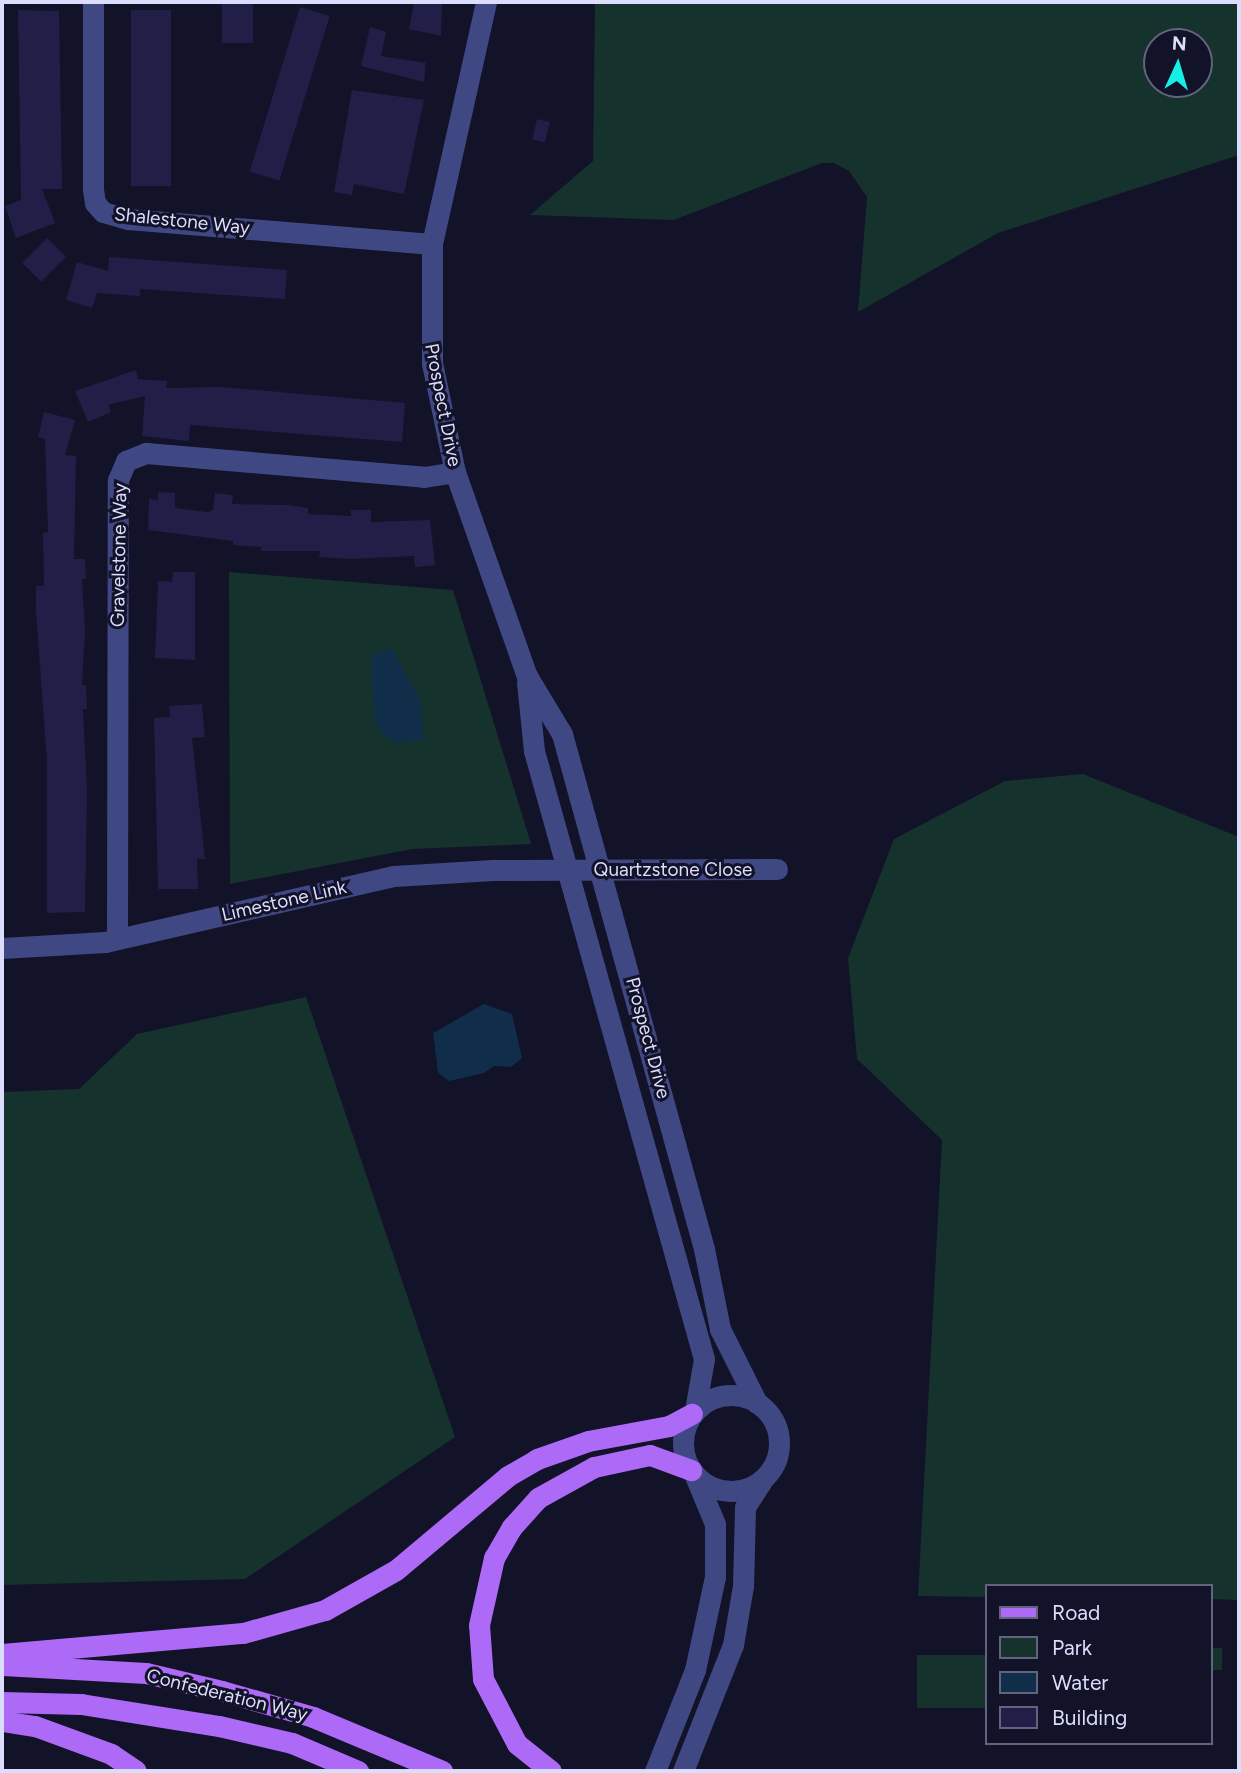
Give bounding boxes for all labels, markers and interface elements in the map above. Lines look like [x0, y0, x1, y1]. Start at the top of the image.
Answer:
north arrow [1143, 28, 1213, 98]
text: N [1171, 32, 1187, 56]
street label: Shalestone Way [113, 203, 251, 239]
street label: Prospect Drive [420, 342, 466, 468]
street label: Gravelstone Way [106, 483, 132, 627]
street label: Quartzstone Close [594, 859, 752, 881]
street label: Limestone Link [219, 876, 349, 926]
street label: Prospect Drive [621, 975, 675, 1101]
legend [986, 1584, 1213, 1745]
text: Road [1052, 1600, 1100, 1625]
text: Park [1052, 1635, 1092, 1660]
street label: Confederation Way [144, 1664, 310, 1726]
text: Water [1052, 1670, 1108, 1695]
text: Building [1052, 1705, 1127, 1730]

